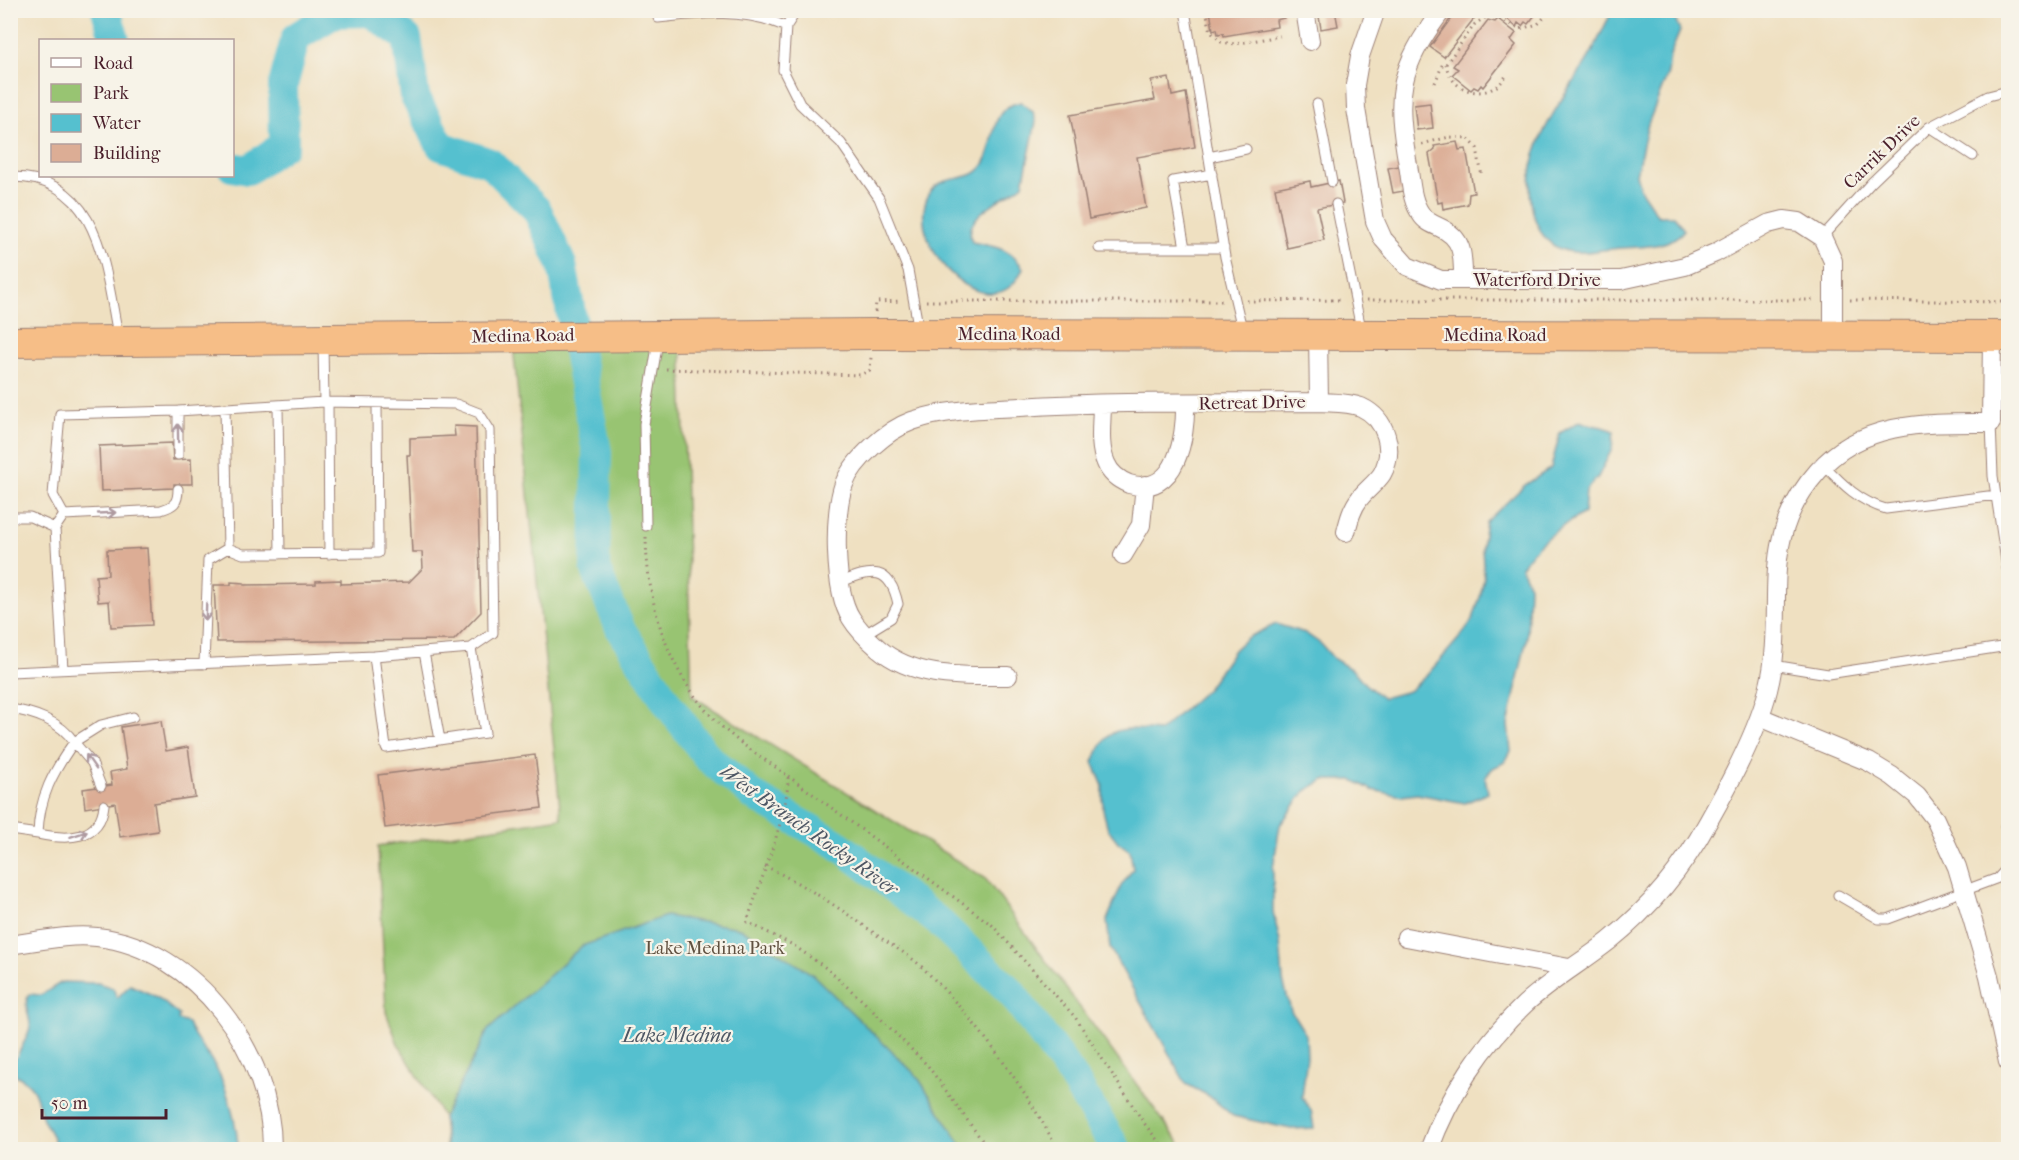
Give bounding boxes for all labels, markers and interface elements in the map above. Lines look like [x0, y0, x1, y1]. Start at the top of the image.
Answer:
legend [39, 39, 234, 177]
text: Road [93, 53, 133, 74]
text: Park [93, 83, 130, 104]
street label: Carrik Drive [1839, 110, 1925, 194]
text: Water [92, 113, 141, 134]
text: Building [93, 143, 161, 164]
street label: Waterford Drive [1472, 270, 1601, 291]
street label: Medina Road [958, 324, 1061, 345]
street label: Medina Road [471, 325, 575, 347]
street label: Medina Road [1444, 325, 1547, 346]
street label: Retreat Drive [1198, 392, 1306, 414]
one-way arrow [172, 424, 184, 444]
one-way arrow [96, 507, 116, 518]
one-way arrow [201, 601, 212, 621]
one-way arrow [84, 754, 97, 771]
water label: West Branch Rocky River [716, 760, 904, 901]
one-way arrow [70, 828, 89, 839]
park label: Lake Medina Park [645, 938, 786, 959]
water label: Lake Medina [620, 1024, 732, 1047]
scale bar [42, 1082, 166, 1120]
text: 50 m [51, 1093, 88, 1114]

